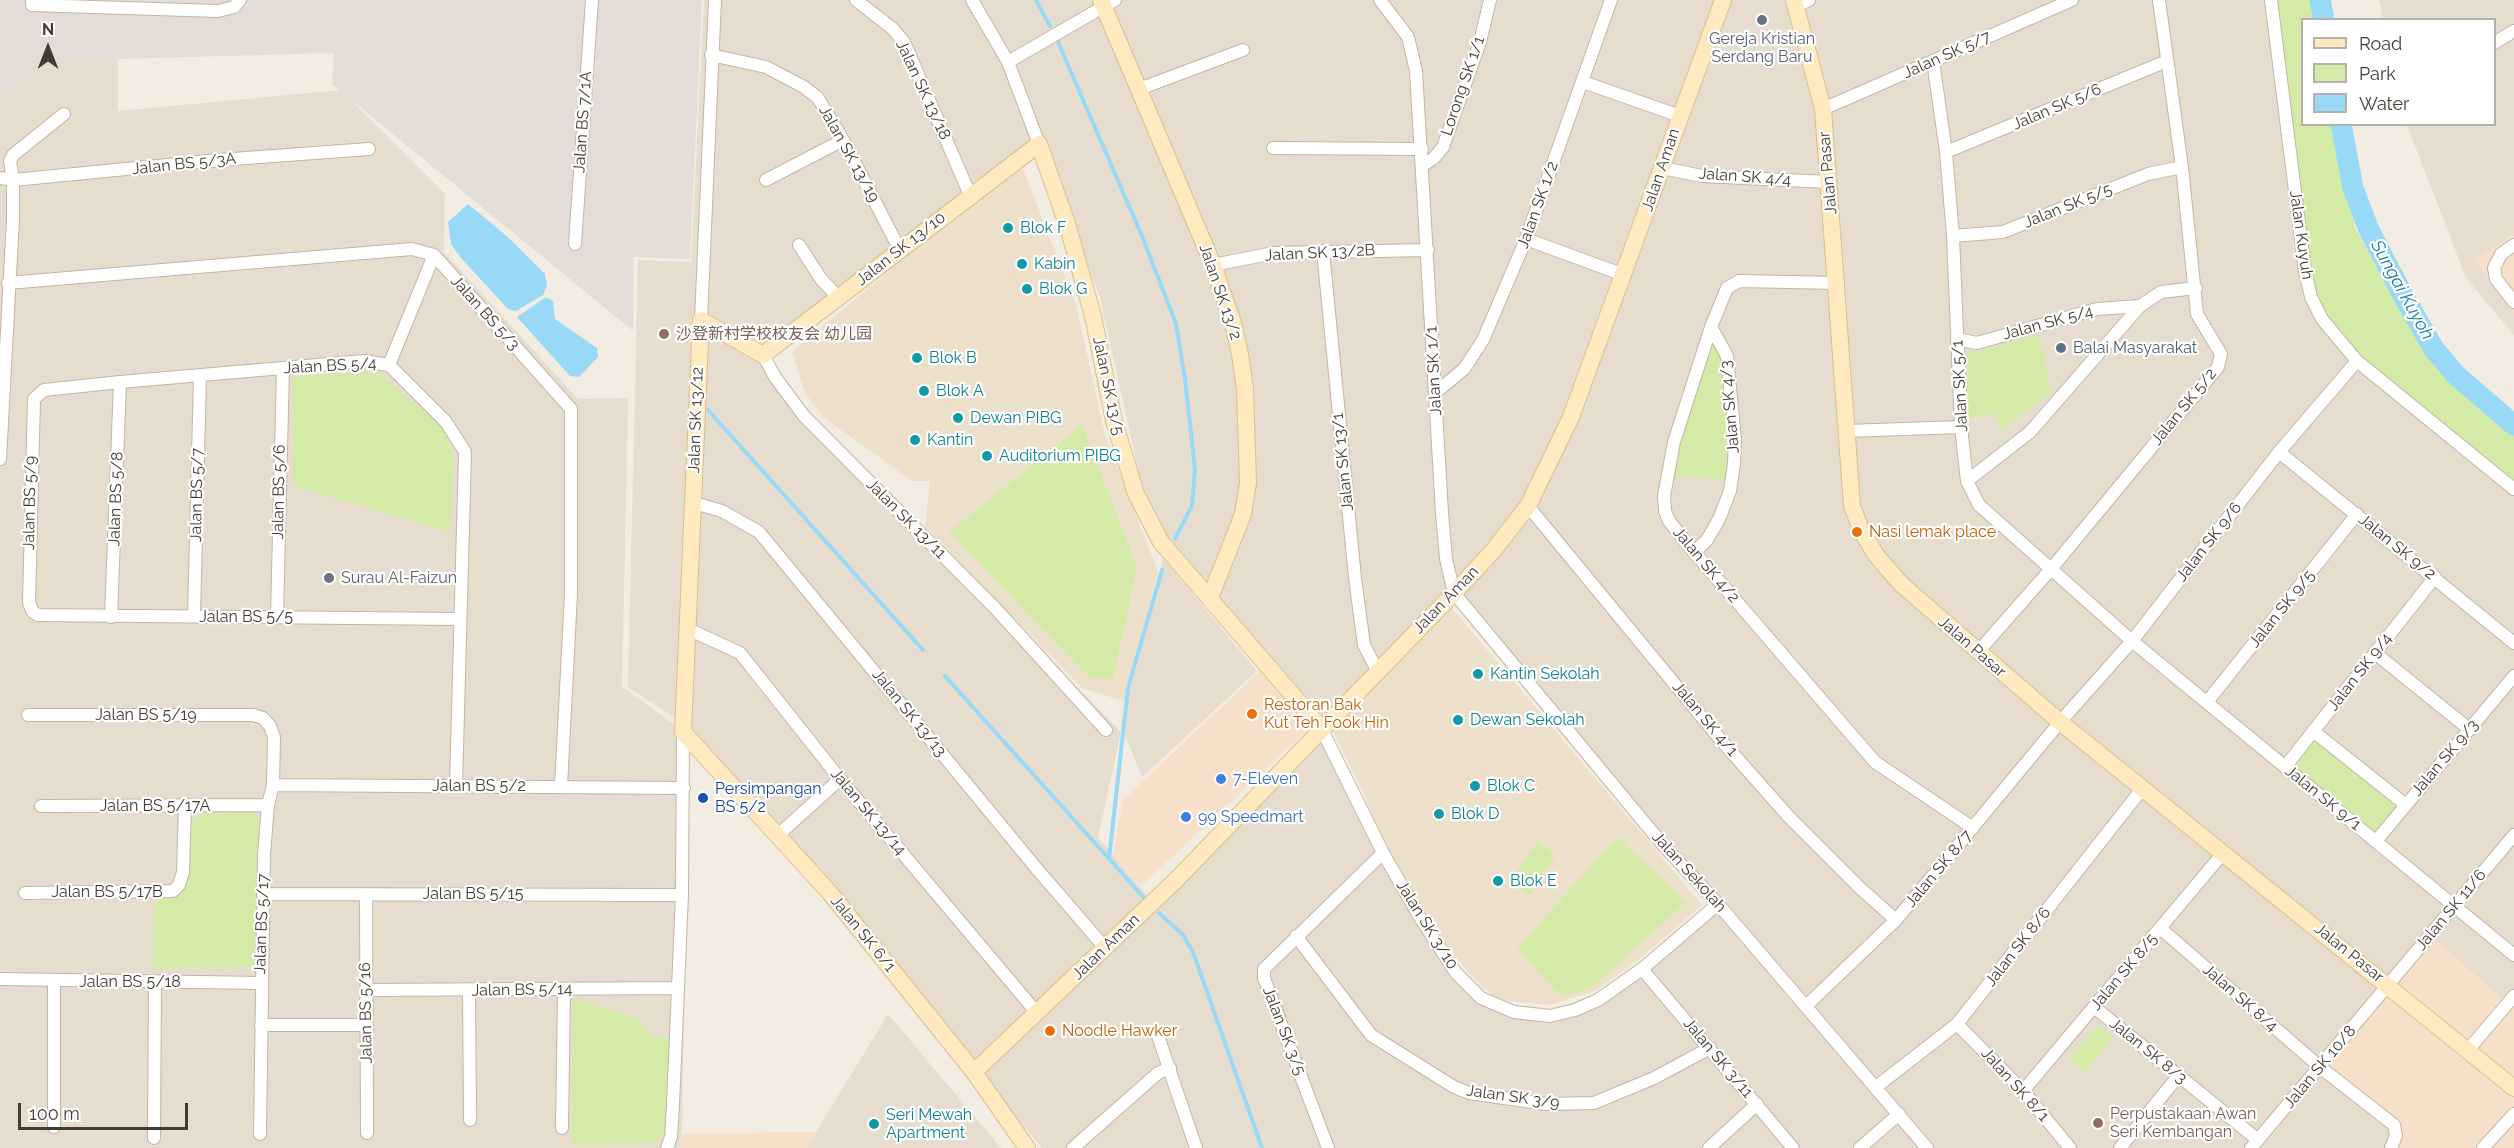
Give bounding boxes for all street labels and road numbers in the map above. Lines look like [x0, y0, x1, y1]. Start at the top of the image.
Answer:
street label: Jalan SK 5/7 [1900, 27, 1994, 83]
street label: Lorong SK 1/1 [1437, 34, 1489, 138]
street label: Jalan SK 13/18 [891, 37, 955, 143]
street label: Jalan BS 7/1A [570, 71, 596, 173]
street label: Jalan SK 5/6 [2010, 80, 2104, 134]
street label: Jalan SK 13/19 [814, 102, 884, 206]
street label: Jalan Aman [1638, 126, 1684, 214]
street label: Jalan Pasar [1815, 131, 1841, 215]
street label: Jalan BS 5/3A [131, 149, 237, 179]
street label: Jalan SK 1/2 [1513, 159, 1563, 251]
street label: Jalan SK 4/4 [1698, 164, 1792, 190]
street label: Jalan SK 5/5 [2021, 180, 2115, 232]
street label: Jalan Kuyuh [2285, 189, 2317, 281]
street label: Jalan SK 13/10 [852, 208, 950, 290]
street label: Jalan SK 13/2B [1264, 241, 1376, 265]
street label: Jalan SK 13/2 [1195, 242, 1245, 342]
street label: Jalan BS 5/3 [447, 272, 523, 354]
street label: Jalan SK 5/4 [2001, 302, 2095, 344]
street label: Jalan SK 1/1 [1422, 326, 1446, 416]
street label: Jalan SK 13/5 [1088, 335, 1128, 437]
street label: Jalan SK 5/1 [1948, 340, 1972, 432]
street label: Jalan BS 5/4 [283, 354, 377, 378]
street label: Jalan SK 4/3 [1716, 360, 1744, 454]
street label: Jalan SK 5/2 [2147, 365, 2221, 449]
street label: Jalan SK 13/12 [685, 366, 707, 474]
street label: Jalan SK 13/1 [1328, 412, 1358, 512]
street label: Jalan BS 5/6 [269, 444, 289, 540]
street label: Jalan BS 5/7 [187, 448, 207, 542]
street label: Jalan BS 5/8 [105, 451, 127, 547]
street label: Jalan BS 5/9 [20, 456, 40, 550]
street label: Jalan SK 13/11 [862, 475, 950, 563]
street label: Jalan SK 9/6 [2172, 499, 2246, 585]
street label: Jalan SK 9/2 [2354, 510, 2440, 584]
street label: Jalan SK 4/2 [1669, 523, 1743, 607]
street label: Jalan Aman [1409, 562, 1483, 638]
street label: Jalan SK 9/5 [2245, 566, 2319, 652]
street label: Jalan BS 5/5 [199, 607, 293, 627]
street label: Jalan Pasar [1934, 612, 2010, 682]
street label: Jalan SK 9/4 [2324, 629, 2396, 715]
street label: Jalan SK 13/13 [868, 665, 950, 761]
street label: Jalan SK 4/1 [1668, 678, 1742, 760]
street label: Jalan BS 5/19 [95, 705, 197, 725]
street label: Jalan SK 9/3 [2407, 716, 2483, 800]
street label: Jalan SK 9/1 [2281, 761, 2365, 835]
street label: Jalan SK 13/14 [826, 765, 910, 859]
street label: Jalan BS 5/2 [432, 776, 526, 796]
street label: Jalan BS 5/17A [100, 796, 210, 816]
street label: Jalan SK 8/7 [1901, 827, 1977, 911]
street label: Jalan Sekolah [1648, 828, 1730, 916]
street label: Jalan SK 11/6 [2412, 866, 2490, 954]
street label: Jalan BS 5/17 [251, 873, 273, 975]
street label: Jalan SK 3/10 [1392, 877, 1462, 973]
street label: Jalan BS 5/17B [51, 882, 163, 902]
street label: Jalan BS 5/15 [423, 884, 523, 904]
street label: Jalan SK 6/1 [826, 892, 900, 976]
street label: Jalan SK 8/6 [1981, 904, 2055, 990]
street label: Jalan Aman [1068, 910, 1144, 984]
street label: Jalan Pasar [2311, 919, 2387, 987]
street label: Jalan SK 8/5 [2086, 930, 2162, 1014]
street label: Jalan SK 8/4 [2199, 960, 2281, 1036]
street label: Jalan BS 5/16 [356, 962, 376, 1064]
street label: Jalan BS 5/18 [79, 972, 181, 992]
street label: Jalan BS 5/14 [471, 980, 573, 1000]
street label: Jalan SK 3/5 [1258, 984, 1310, 1078]
street label: Jalan SK 3/11 [1679, 1014, 1757, 1102]
street label: Jalan SK 8/3 [2105, 1014, 2191, 1088]
street label: Jalan SK 10/8 [2280, 1022, 2360, 1112]
street label: Jalan SK 8/1 [1977, 1044, 2053, 1126]
street label: Jalan SK 3/9 [1465, 1081, 1561, 1113]

